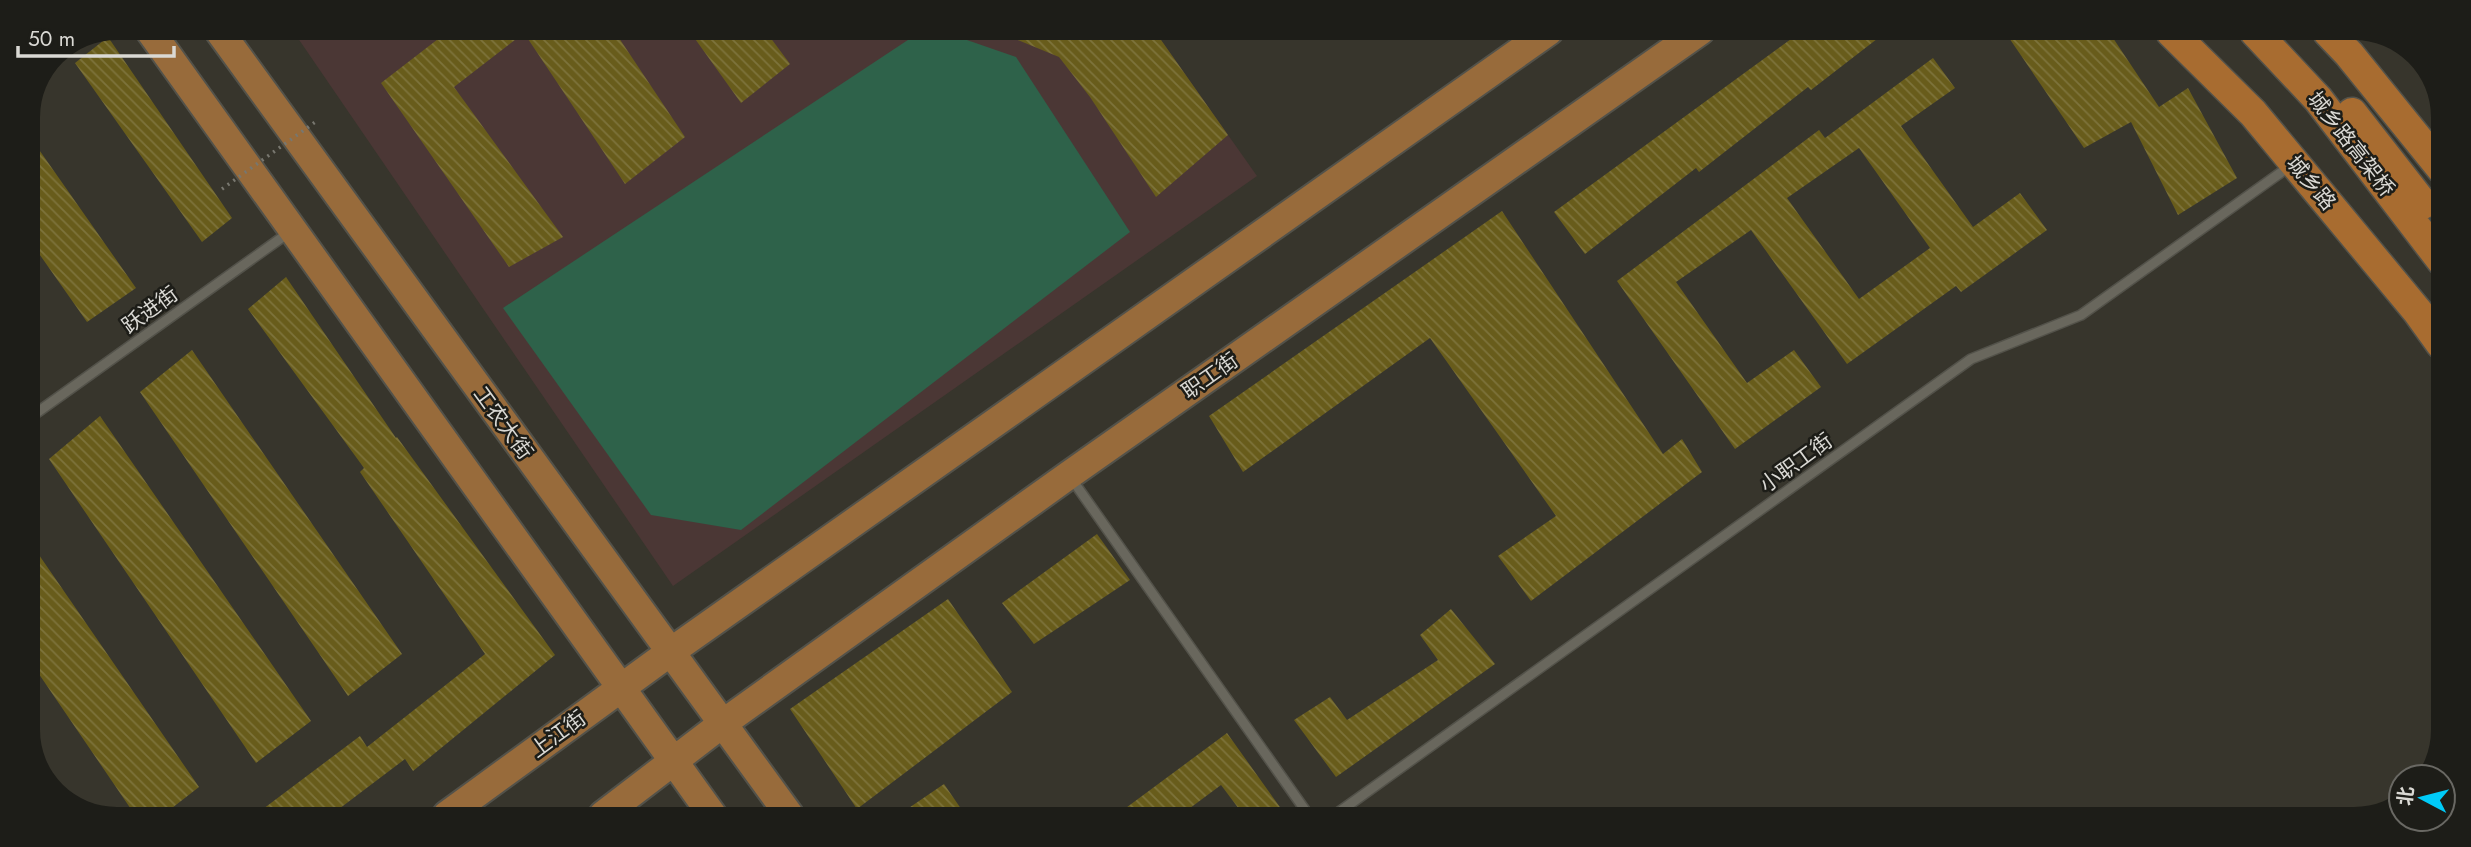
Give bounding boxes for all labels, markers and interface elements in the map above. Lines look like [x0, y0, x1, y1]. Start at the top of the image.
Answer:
scale bar [18, 14, 173, 58]
text: 50 m [28, 24, 75, 54]
street label: 城乡路高架桥 [2302, 87, 2400, 201]
street label: 城乡路 [2281, 151, 2341, 215]
street label: 跃进街 [116, 279, 184, 341]
street label: 职工街 [1176, 346, 1244, 406]
street label: 工农大街 [466, 380, 540, 466]
street label: 小职工街 [1753, 426, 1839, 500]
street label: 上江街 [524, 703, 592, 765]
north arrow [2387, 763, 2457, 833]
text: 北 [2391, 785, 2420, 807]

